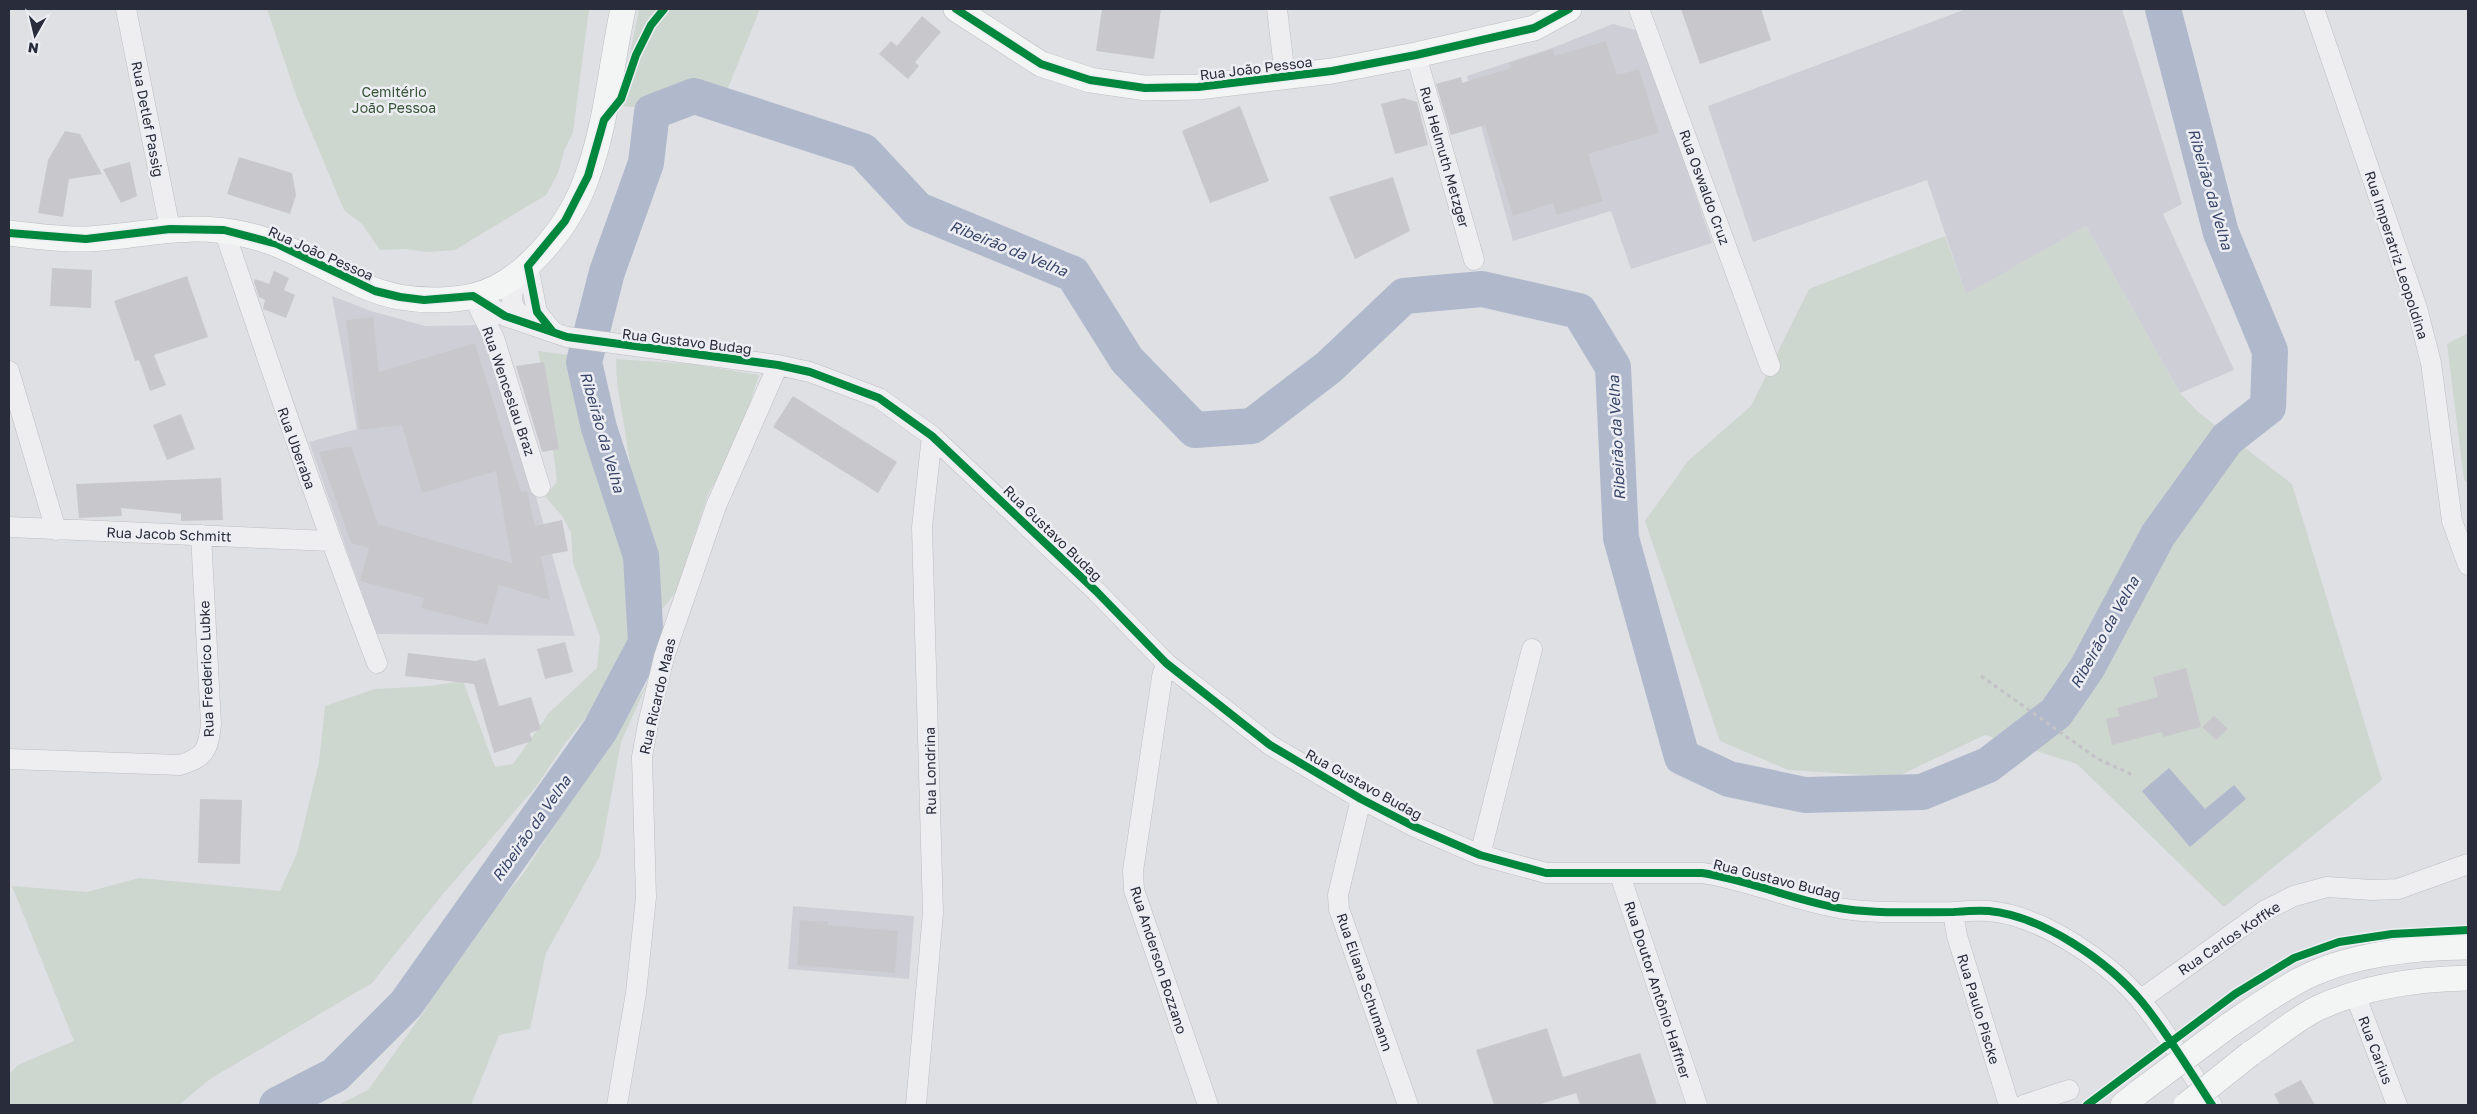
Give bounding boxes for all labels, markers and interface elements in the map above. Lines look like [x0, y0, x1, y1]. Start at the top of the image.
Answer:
north arrow [10, 10, 60, 60]
text: N [27, 39, 40, 58]
street label: Rua João Pessoa [1199, 53, 1313, 83]
street label: Rua Detlef Passig [128, 60, 168, 178]
park label: Cemitério João Pessoa [352, 83, 436, 116]
street label: Rua Helmuth Metzger [1417, 84, 1473, 230]
water label: Ribeirão da Velha [2185, 126, 2237, 252]
street label: Rua Oswaldo Cruz [1676, 127, 1734, 247]
street label: Rua Imperatriz Leopoldina [2362, 169, 2432, 341]
water label: Ribeirão da Velha [948, 216, 1071, 280]
street label: Rua João Pessoa [266, 222, 376, 284]
street label: Rua Wenceslau Braz [479, 324, 539, 458]
street label: Rua Gustavo Budag [621, 325, 753, 357]
water label: Ribeirão da Velha [577, 369, 629, 495]
water label: Ribeirão da Velha [1604, 375, 1628, 501]
street label: Rua Uberaba [274, 405, 320, 491]
street label: Rua Gustavo Budag [1000, 482, 1106, 584]
street label: Rua Jacob Schmitt [106, 523, 232, 545]
water label: Ribeirão da Velha [2066, 573, 2142, 691]
street label: Rua Frederico Lubke [195, 600, 217, 738]
street label: Rua Ricardo Maas [635, 636, 679, 756]
street label: Rua Londrina [921, 727, 939, 815]
street label: Rua Gustavo Budag [1303, 745, 1425, 823]
water label: Ribeirão da Velha [488, 771, 574, 884]
street label: Rua Gustavo Budag [1712, 855, 1842, 903]
street label: Rua Anderson Bozzano [1127, 884, 1191, 1036]
street label: Rua Carlos Koffke [2175, 898, 2283, 978]
street label: Rua Doutor Antônio Haffner [1621, 899, 1695, 1082]
street label: Rua Eliana Schumann [1333, 911, 1397, 1053]
street label: Rua Paulo Piscke [1954, 952, 2004, 1066]
street label: Rua Carius [2355, 1014, 2397, 1086]

